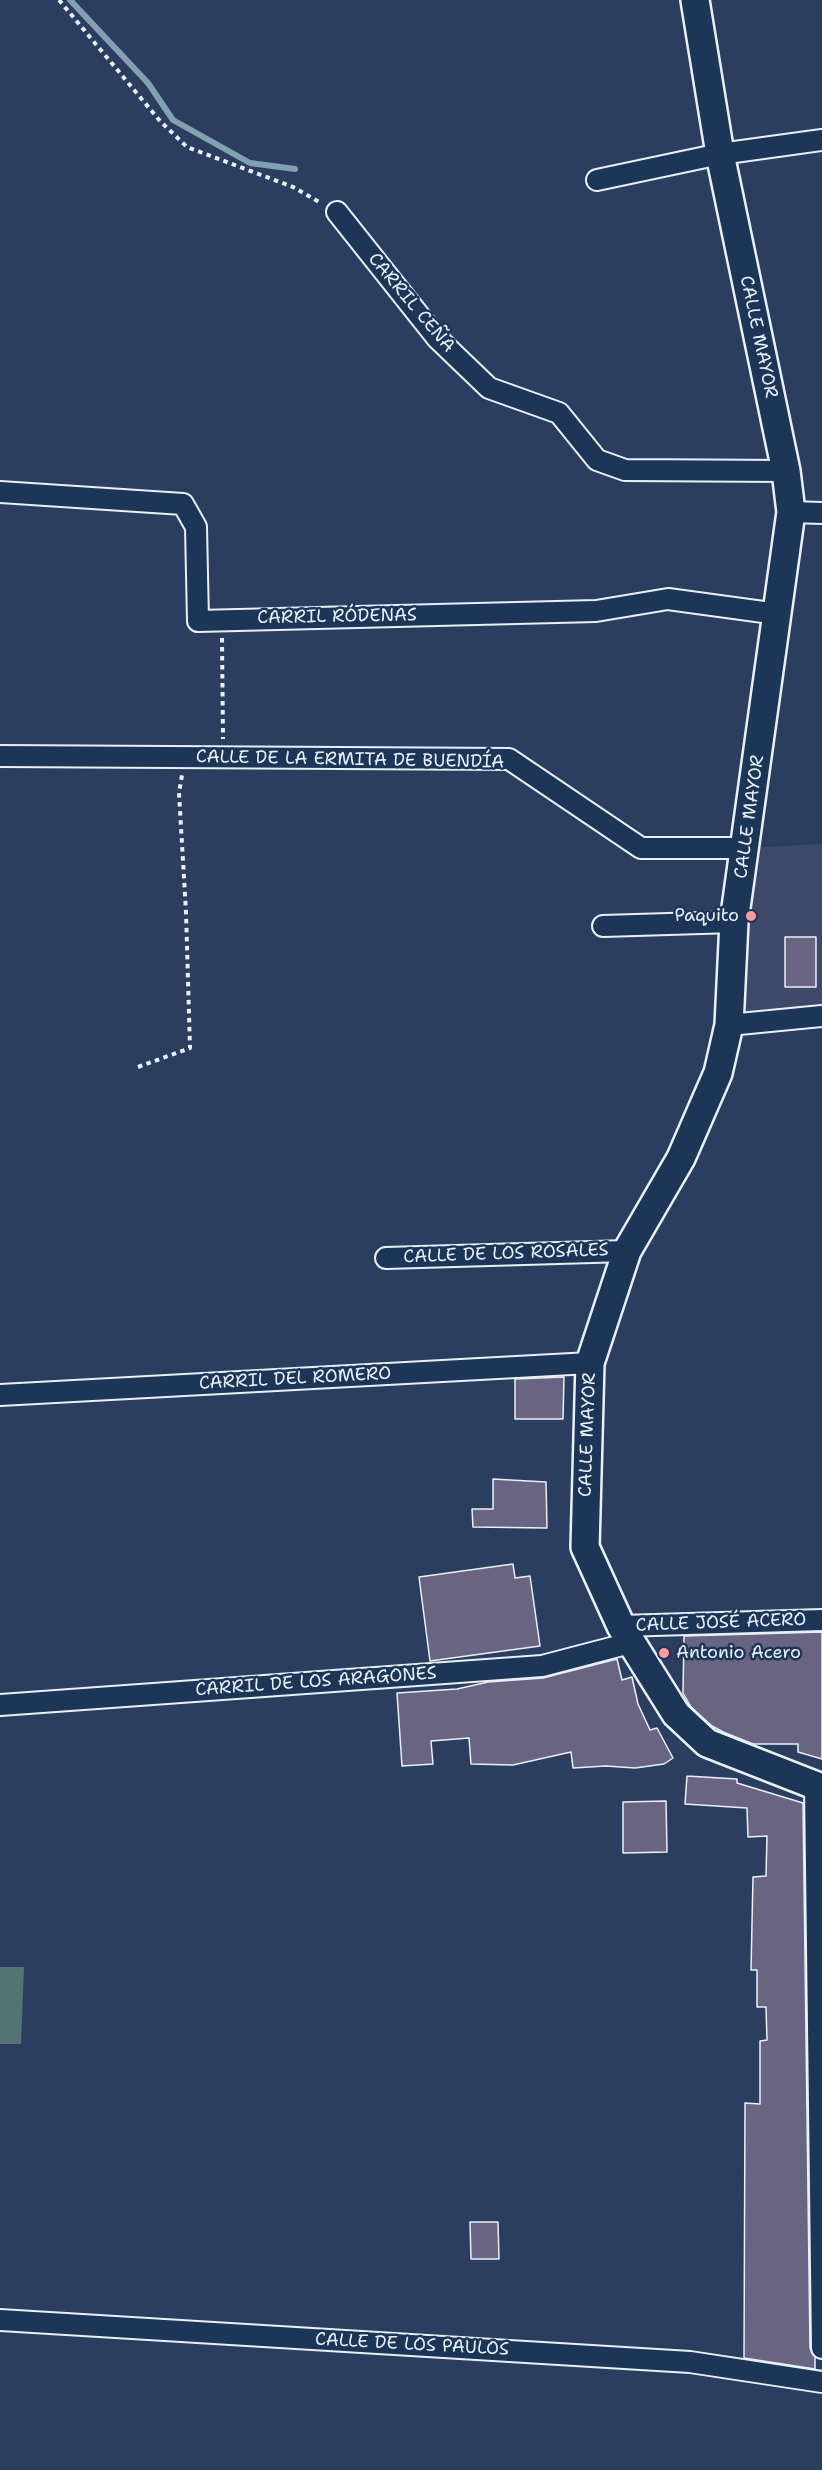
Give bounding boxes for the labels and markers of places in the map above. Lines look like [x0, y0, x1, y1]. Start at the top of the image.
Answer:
place label: Paquito [674, 905, 739, 927]
marker: Paquito [744, 909, 758, 923]
place label: Antonio Acero [676, 1642, 801, 1664]
marker: Antonio Acero [657, 1646, 671, 1660]

